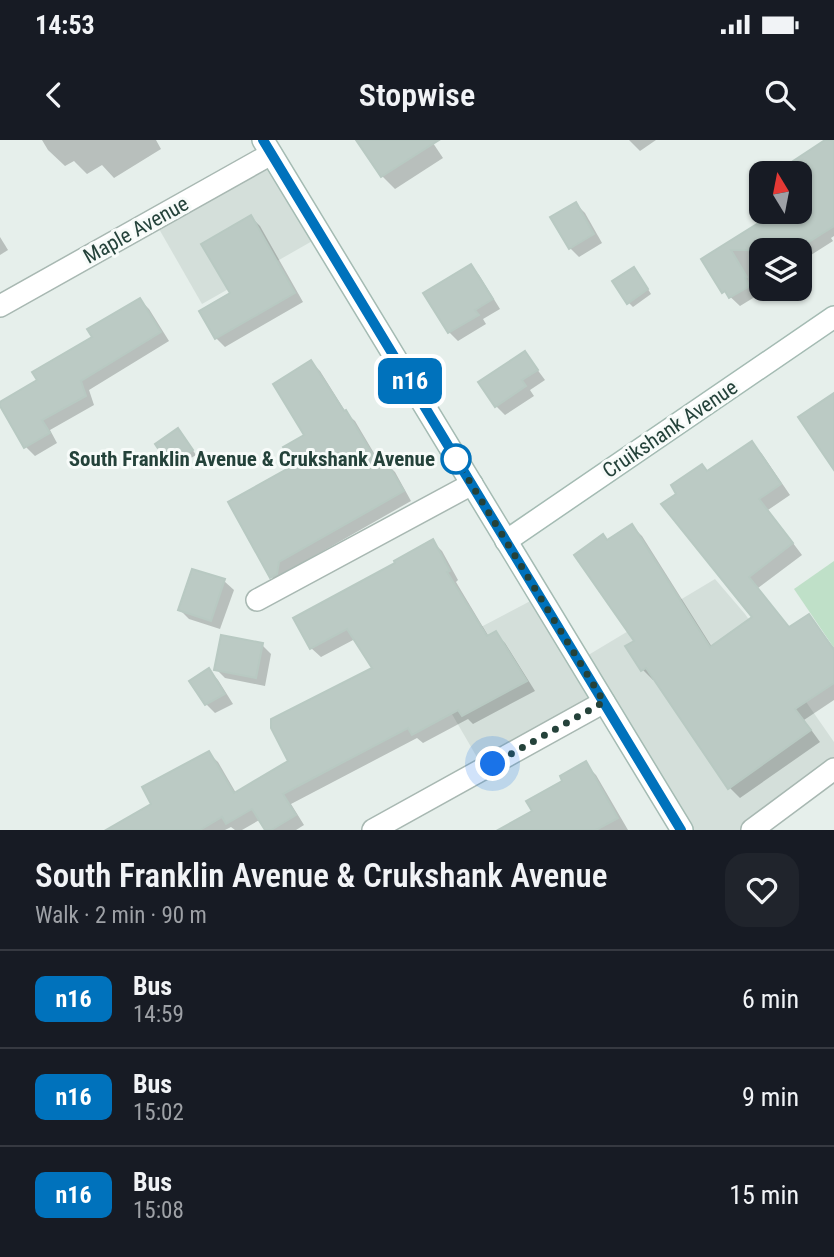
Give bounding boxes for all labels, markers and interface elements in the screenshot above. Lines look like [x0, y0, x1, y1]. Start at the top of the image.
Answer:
text: 14:53 [35, 10, 95, 40]
icon: back [35, 76, 73, 114]
text: Stopwise [359, 76, 475, 114]
icon: search [761, 76, 799, 114]
north arrow [749, 161, 812, 224]
map controls [749, 161, 812, 301]
street label: Maple Avenue [79, 191, 193, 269]
button: layers [749, 238, 812, 301]
line badge: n16 [370, 358, 450, 404]
text: n16 [392, 367, 428, 395]
street label: Cruikshank Avenue [598, 375, 742, 483]
marker: South Franklin Avenue & Crukshank Avenue [441, 444, 471, 474]
place label: South Franklin Avenue & Crukshank Avenue [69, 447, 435, 471]
your location [475, 746, 510, 781]
button: heart [725, 853, 799, 927]
text: South Franklin Avenue & Crukshank Avenue [35, 856, 607, 895]
text: Walk · 2 min · 90 m [35, 902, 207, 929]
text: Bus [133, 971, 172, 1001]
text: 6 min [742, 984, 799, 1014]
text: n16 [55, 985, 92, 1013]
text: 14:59 [133, 1001, 184, 1028]
text: Bus [133, 1069, 172, 1099]
text: 9 min [742, 1082, 799, 1112]
text: n16 [55, 1083, 92, 1111]
text: 15:02 [133, 1099, 184, 1126]
text: Bus [133, 1167, 172, 1197]
text: 15 min [729, 1180, 799, 1210]
text: n16 [55, 1181, 92, 1209]
text: 15:08 [133, 1197, 184, 1224]

